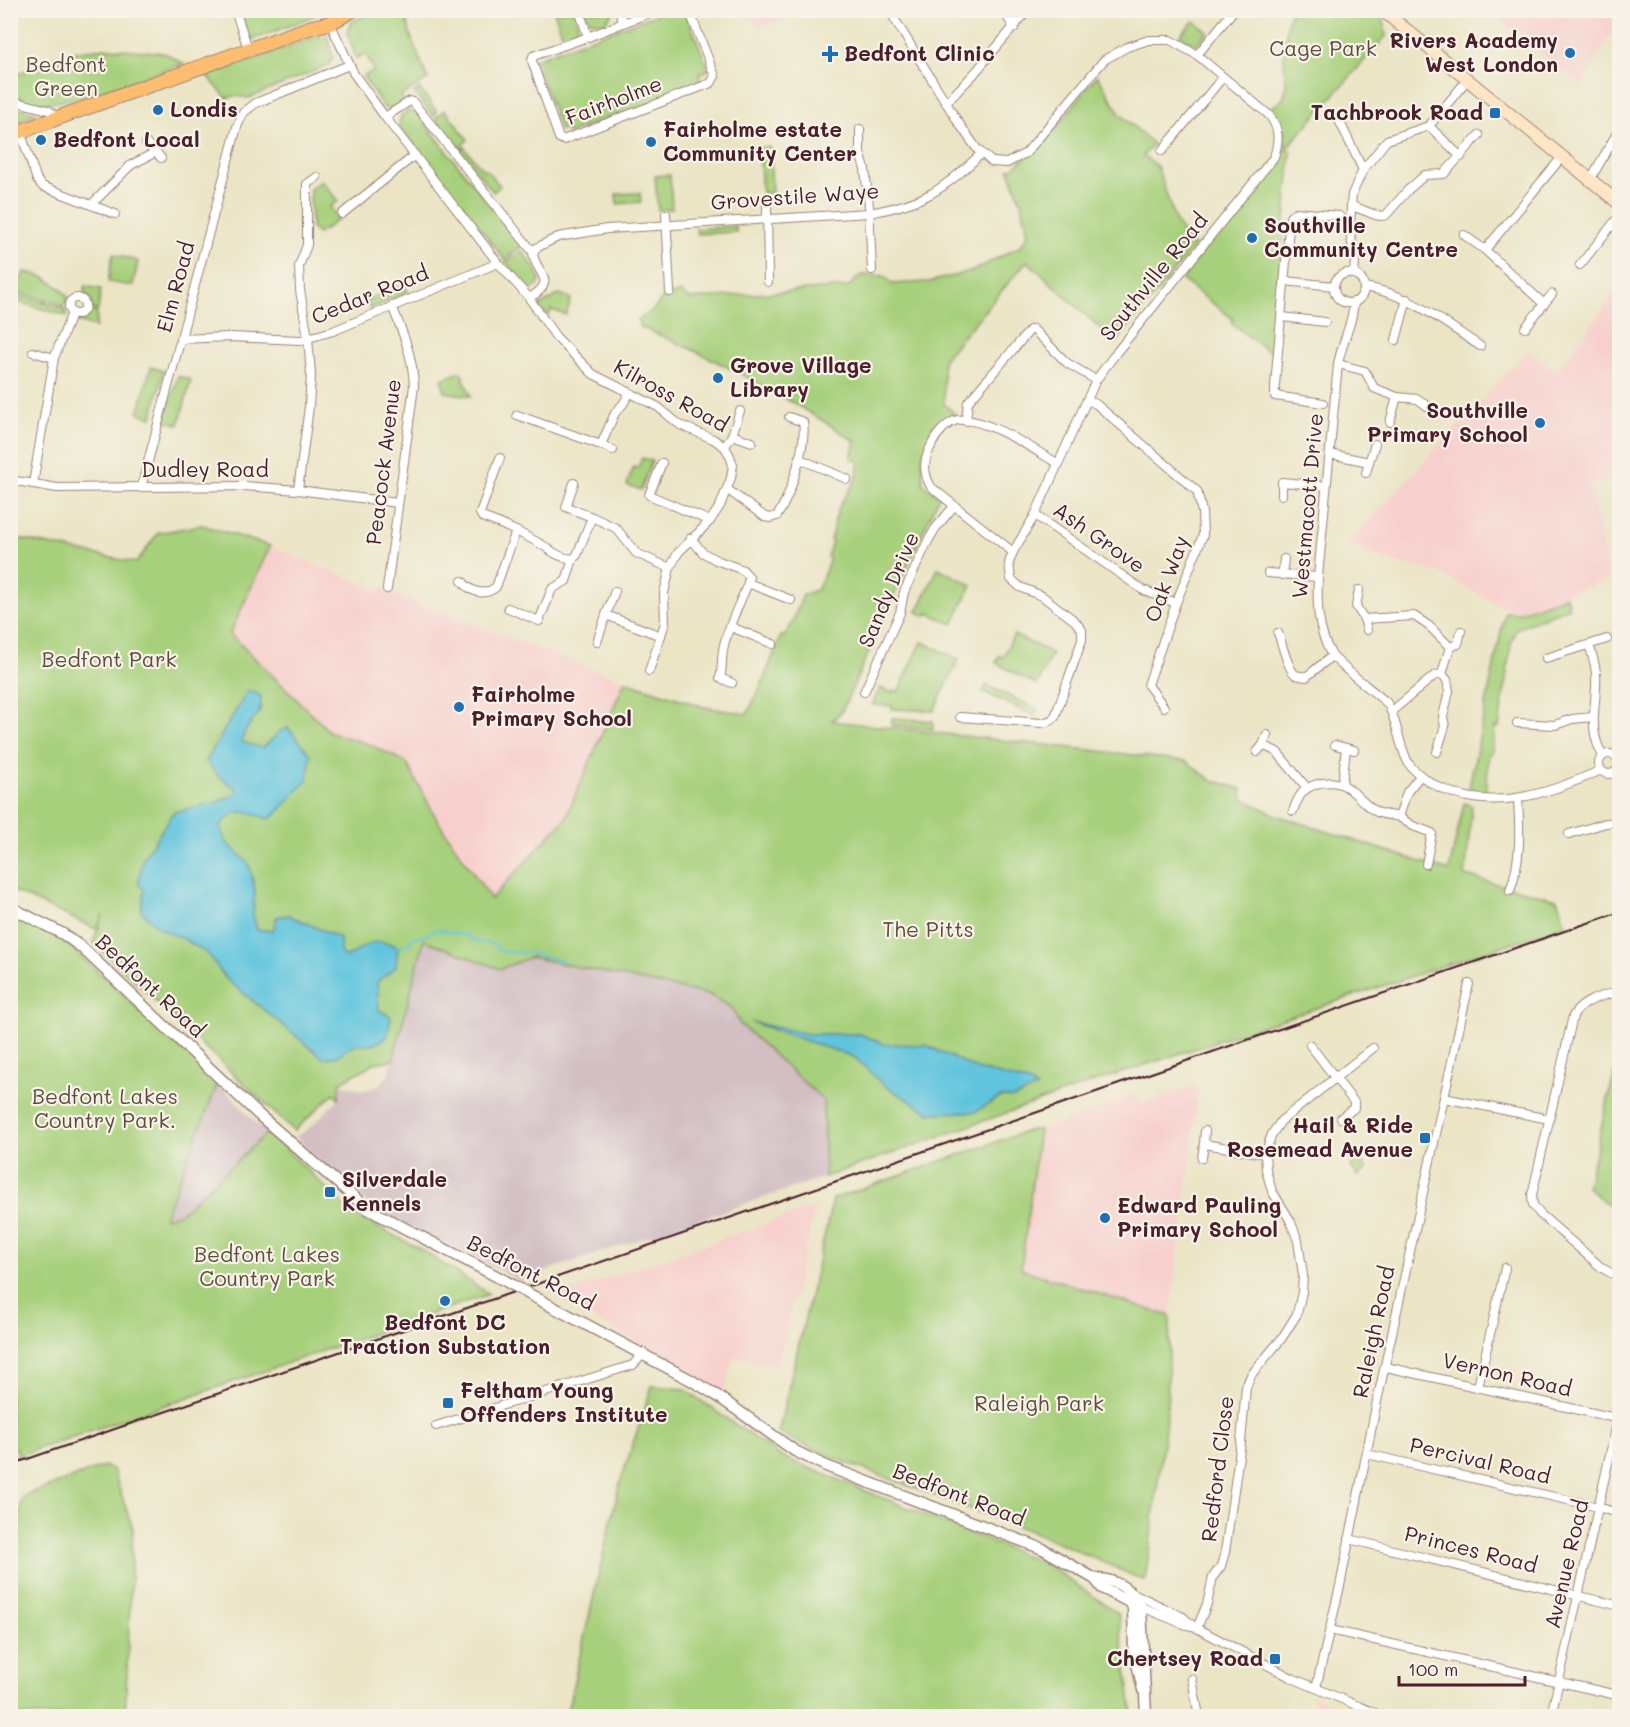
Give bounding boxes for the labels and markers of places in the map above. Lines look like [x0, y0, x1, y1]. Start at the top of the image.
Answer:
place label: Rivers Academy West London [1389, 26, 1558, 77]
place label: Bedfont Clinic [844, 39, 995, 66]
marker: Bedfont Clinic [821, 45, 839, 63]
marker: Rivers Academy West London [1563, 46, 1577, 60]
place label: Londis [170, 95, 238, 122]
place label: Tachbrook Road [1311, 98, 1483, 125]
marker: Londis [151, 103, 165, 117]
marker: Tachbrook Road [1488, 106, 1502, 120]
place label: Fairholme estate Community Center [663, 115, 857, 167]
place label: Bedfont Local [53, 125, 200, 152]
marker: Bedfont Local [34, 133, 48, 147]
marker: Fairholme estate Community Center [644, 135, 658, 149]
place label: Southville Community Centre [1264, 211, 1458, 263]
marker: Southville Community Centre [1245, 231, 1259, 245]
place label: Grove Village Library [730, 351, 872, 403]
marker: Grove Village Library [711, 371, 725, 385]
place label: Southville Primary School [1367, 396, 1528, 448]
marker: Southville Primary School [1533, 416, 1547, 430]
place label: Fairholme Primary School [471, 680, 632, 732]
marker: Fairholme Primary School [452, 700, 466, 714]
place label: Hail & Ride Rosemead Avenue [1227, 1111, 1413, 1162]
marker: Hail & Ride Rosemead Avenue [1418, 1131, 1432, 1145]
place label: Silverdale Kennels [342, 1165, 447, 1216]
marker: Silverdale Kennels [323, 1185, 337, 1199]
place label: Edward Pauling Primary School [1117, 1191, 1281, 1243]
marker: Edward Pauling Primary School [1098, 1211, 1112, 1225]
marker: Bedfont DC Traction Substation [438, 1294, 452, 1308]
place label: Bedfont DC Traction Substation [340, 1308, 550, 1359]
place label: Feltham Young Offenders Institute [460, 1376, 667, 1427]
marker: Feltham Young Offenders Institute [441, 1396, 455, 1410]
place label: Chertsey Road [1107, 1644, 1263, 1672]
marker: Chertsey Road [1268, 1652, 1282, 1666]

